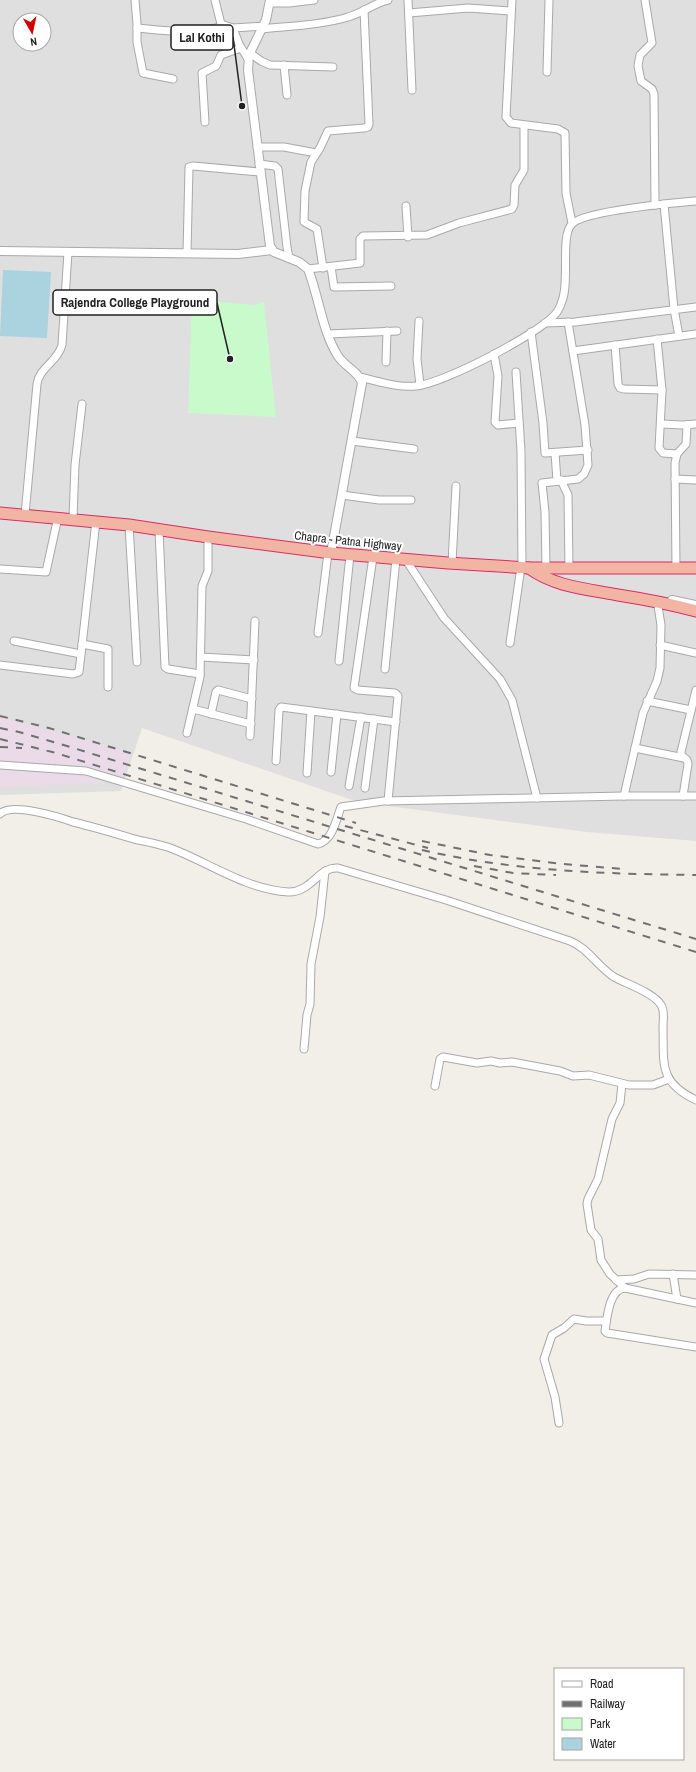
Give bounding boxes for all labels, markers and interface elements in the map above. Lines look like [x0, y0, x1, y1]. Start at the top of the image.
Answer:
north arrow [12, 12, 52, 52]
callout: Lal Kothi [171, 25, 233, 50]
text: Lal Kothi [179, 29, 225, 46]
text: N [29, 34, 38, 49]
callout: Rajendra College Playground [53, 290, 217, 315]
text: Rajendra College Playground [61, 294, 209, 311]
street label: Chapra - Patna Highway [294, 527, 402, 555]
legend [554, 1668, 684, 1760]
text: Road [590, 1676, 614, 1692]
text: Railway [590, 1696, 625, 1712]
text: Park [590, 1716, 610, 1732]
text: Water [590, 1736, 617, 1752]

